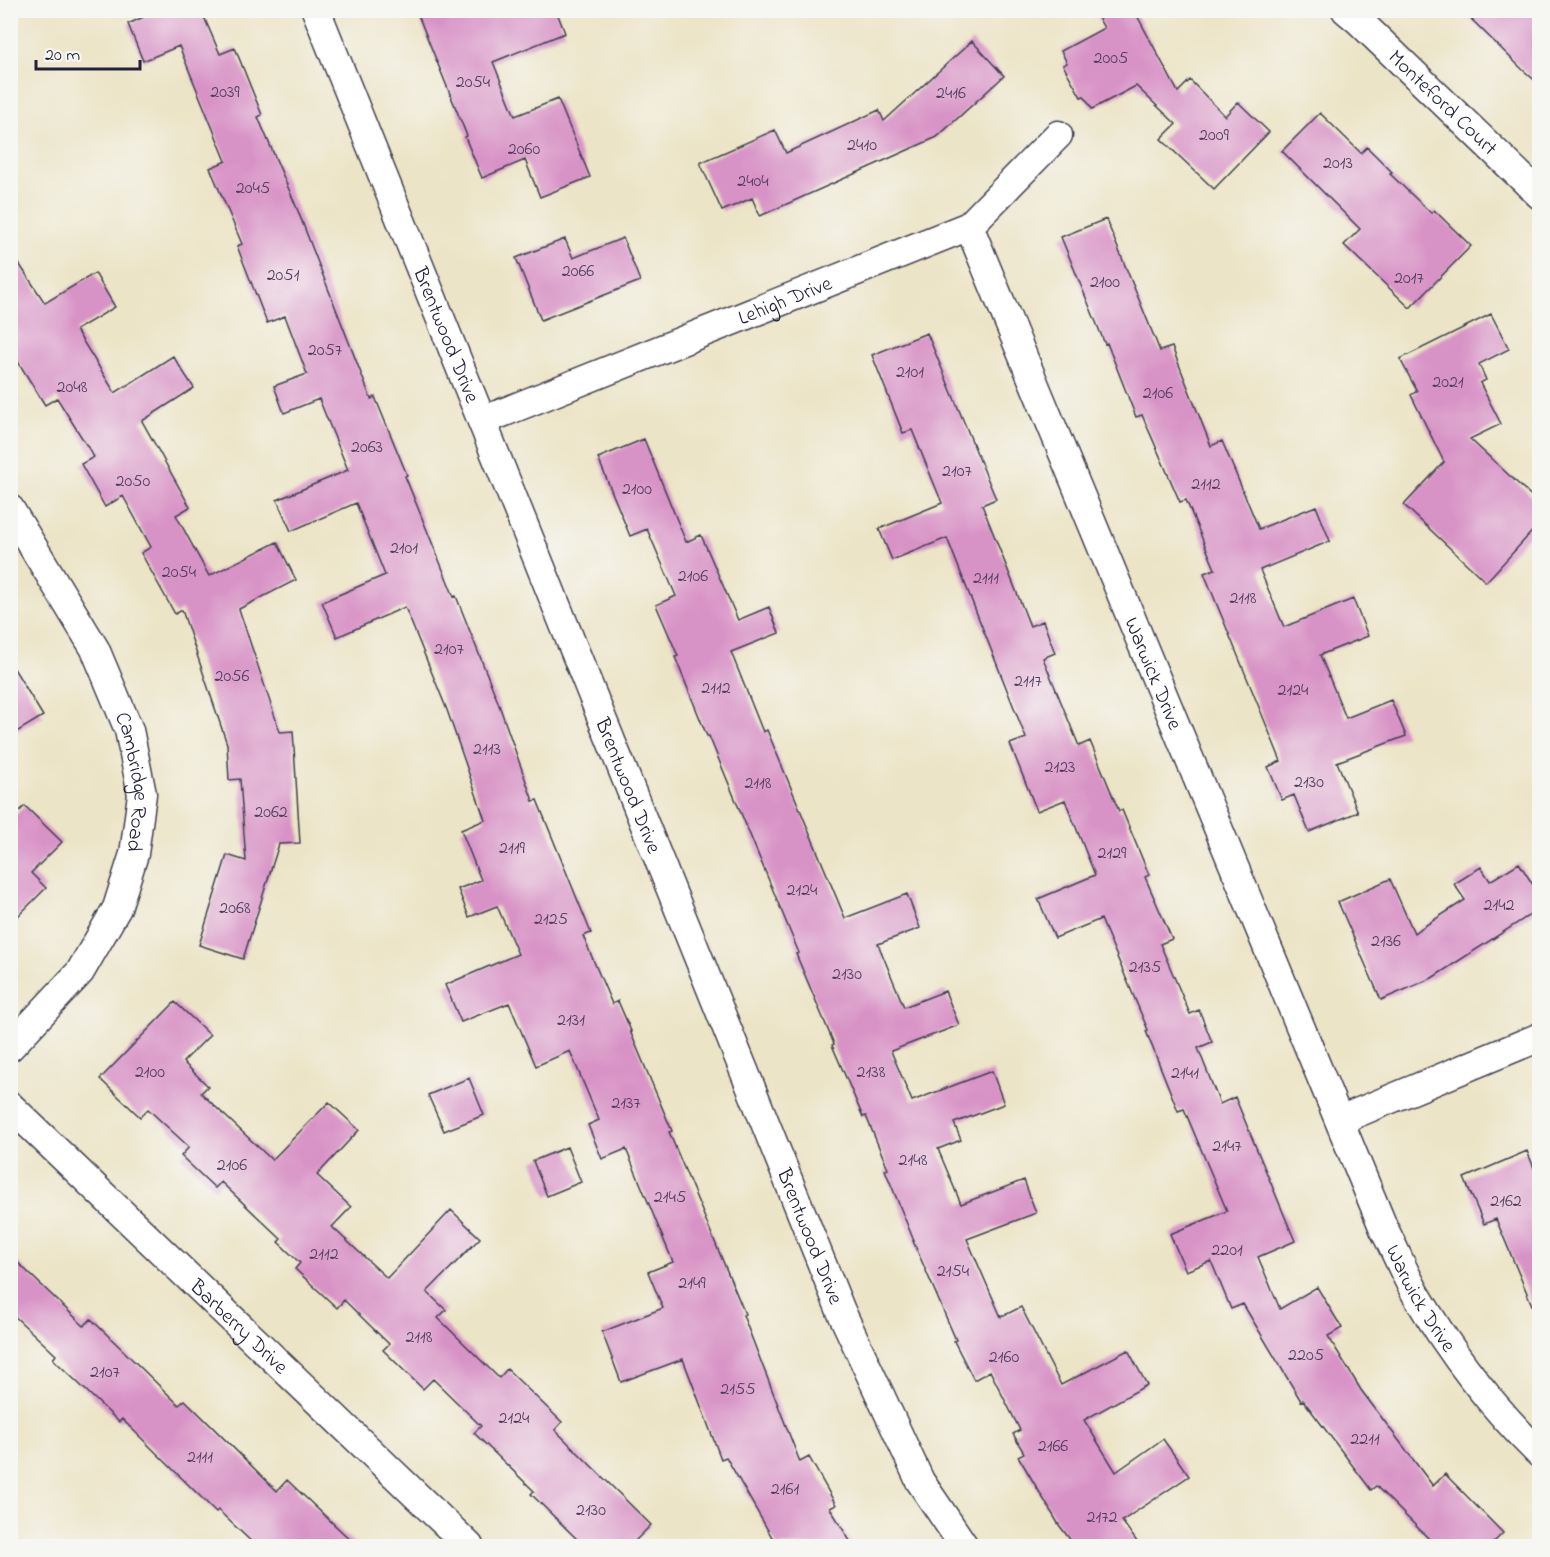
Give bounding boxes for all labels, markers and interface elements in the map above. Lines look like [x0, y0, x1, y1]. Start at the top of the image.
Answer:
scale bar [36, 33, 140, 71]
text: 20 m [45, 43, 80, 69]
street label: Monteford Court [1381, 44, 1503, 163]
house number: 2005 [1094, 46, 1128, 72]
house number: 2054 [456, 70, 491, 96]
house number: 2039 [210, 80, 240, 106]
house number: 2416 [936, 81, 966, 107]
house number: 2009 [1199, 123, 1230, 149]
house number: 2410 [847, 133, 877, 159]
house number: 2060 [508, 137, 540, 163]
house number: 2013 [1323, 151, 1353, 177]
house number: 2404 [737, 169, 769, 195]
house number: 2045 [236, 176, 270, 202]
house number: 2066 [562, 259, 594, 285]
street label: Brentwood Drive [404, 262, 486, 408]
house number: 2051 [267, 263, 300, 289]
house number: 2017 [1394, 266, 1425, 292]
street label: Lehigh Drive [734, 269, 837, 334]
house number: 2100 [1090, 270, 1120, 296]
house number: 2057 [308, 338, 343, 364]
house number: 2101 [896, 360, 924, 386]
house number: 2021 [1432, 370, 1464, 396]
house number: 2048 [57, 375, 88, 401]
house number: 2106 [1143, 381, 1173, 407]
house number: 2063 [351, 435, 383, 461]
house number: 2107 [942, 459, 973, 485]
house number: 2050 [116, 469, 151, 495]
house number: 2112 [1191, 472, 1221, 498]
house number: 2100 [622, 477, 652, 503]
house number: 2101 [390, 536, 418, 562]
house number: 2054 [162, 560, 197, 586]
house number: 2106 [678, 564, 708, 590]
house number: 2111 [973, 566, 999, 592]
house number: 2118 [1229, 586, 1257, 612]
street label: Warwick Drive [1116, 613, 1189, 735]
house number: 2107 [434, 637, 465, 663]
house number: 2056 [215, 664, 250, 690]
house number: 2117 [1014, 669, 1042, 695]
house number: 2112 [701, 676, 731, 702]
house number: 2124 [1277, 678, 1309, 704]
street label: Cambridge Road [106, 708, 155, 854]
street label: Brentwood Drive [586, 713, 668, 859]
house number: 2113 [473, 737, 501, 763]
house number: 2123 [1044, 755, 1076, 781]
house number: 2130 [1294, 770, 1324, 796]
house number: 2118 [744, 771, 772, 797]
house number: 2062 [254, 800, 288, 826]
house number: 2119 [499, 836, 525, 862]
house number: 2129 [1097, 841, 1127, 867]
house number: 2124 [786, 878, 818, 904]
house number: 2142 [1483, 893, 1515, 919]
house number: 2068 [219, 896, 251, 922]
house number: 2125 [534, 907, 568, 933]
house number: 2136 [1371, 929, 1401, 955]
house number: 2135 [1129, 955, 1161, 981]
house number: 2130 [832, 962, 862, 988]
house number: 2131 [557, 1008, 585, 1034]
house number: 2100 [135, 1060, 165, 1086]
house number: 2138 [857, 1060, 886, 1086]
house number: 2141 [1171, 1061, 1199, 1087]
house number: 2137 [611, 1091, 641, 1117]
house number: 2147 [1212, 1134, 1242, 1160]
house number: 2148 [899, 1148, 928, 1174]
house number: 2106 [217, 1153, 247, 1179]
street label: Brentwood Drive [768, 1163, 850, 1310]
house number: 2145 [654, 1185, 686, 1211]
house number: 2162 [1490, 1189, 1522, 1215]
house number: 2201 [1211, 1238, 1243, 1264]
street label: Warwick Drive [1377, 1240, 1463, 1359]
house number: 2112 [309, 1242, 339, 1268]
house number: 2154 [937, 1259, 970, 1285]
house number: 2149 [678, 1271, 706, 1297]
street label: Barberry Drive [181, 1272, 295, 1382]
house number: 2118 [405, 1325, 433, 1351]
house number: 2205 [1288, 1343, 1324, 1369]
house number: 2160 [989, 1345, 1019, 1371]
house number: 2107 [90, 1360, 121, 1386]
house number: 2155 [720, 1377, 756, 1403]
house number: 2124 [498, 1406, 530, 1432]
house number: 2211 [1350, 1427, 1380, 1453]
house number: 2166 [1038, 1434, 1068, 1460]
house number: 2111 [187, 1445, 213, 1471]
house number: 2161 [771, 1477, 799, 1503]
house number: 2130 [576, 1498, 606, 1524]
house number: 2172 [1086, 1505, 1118, 1531]

